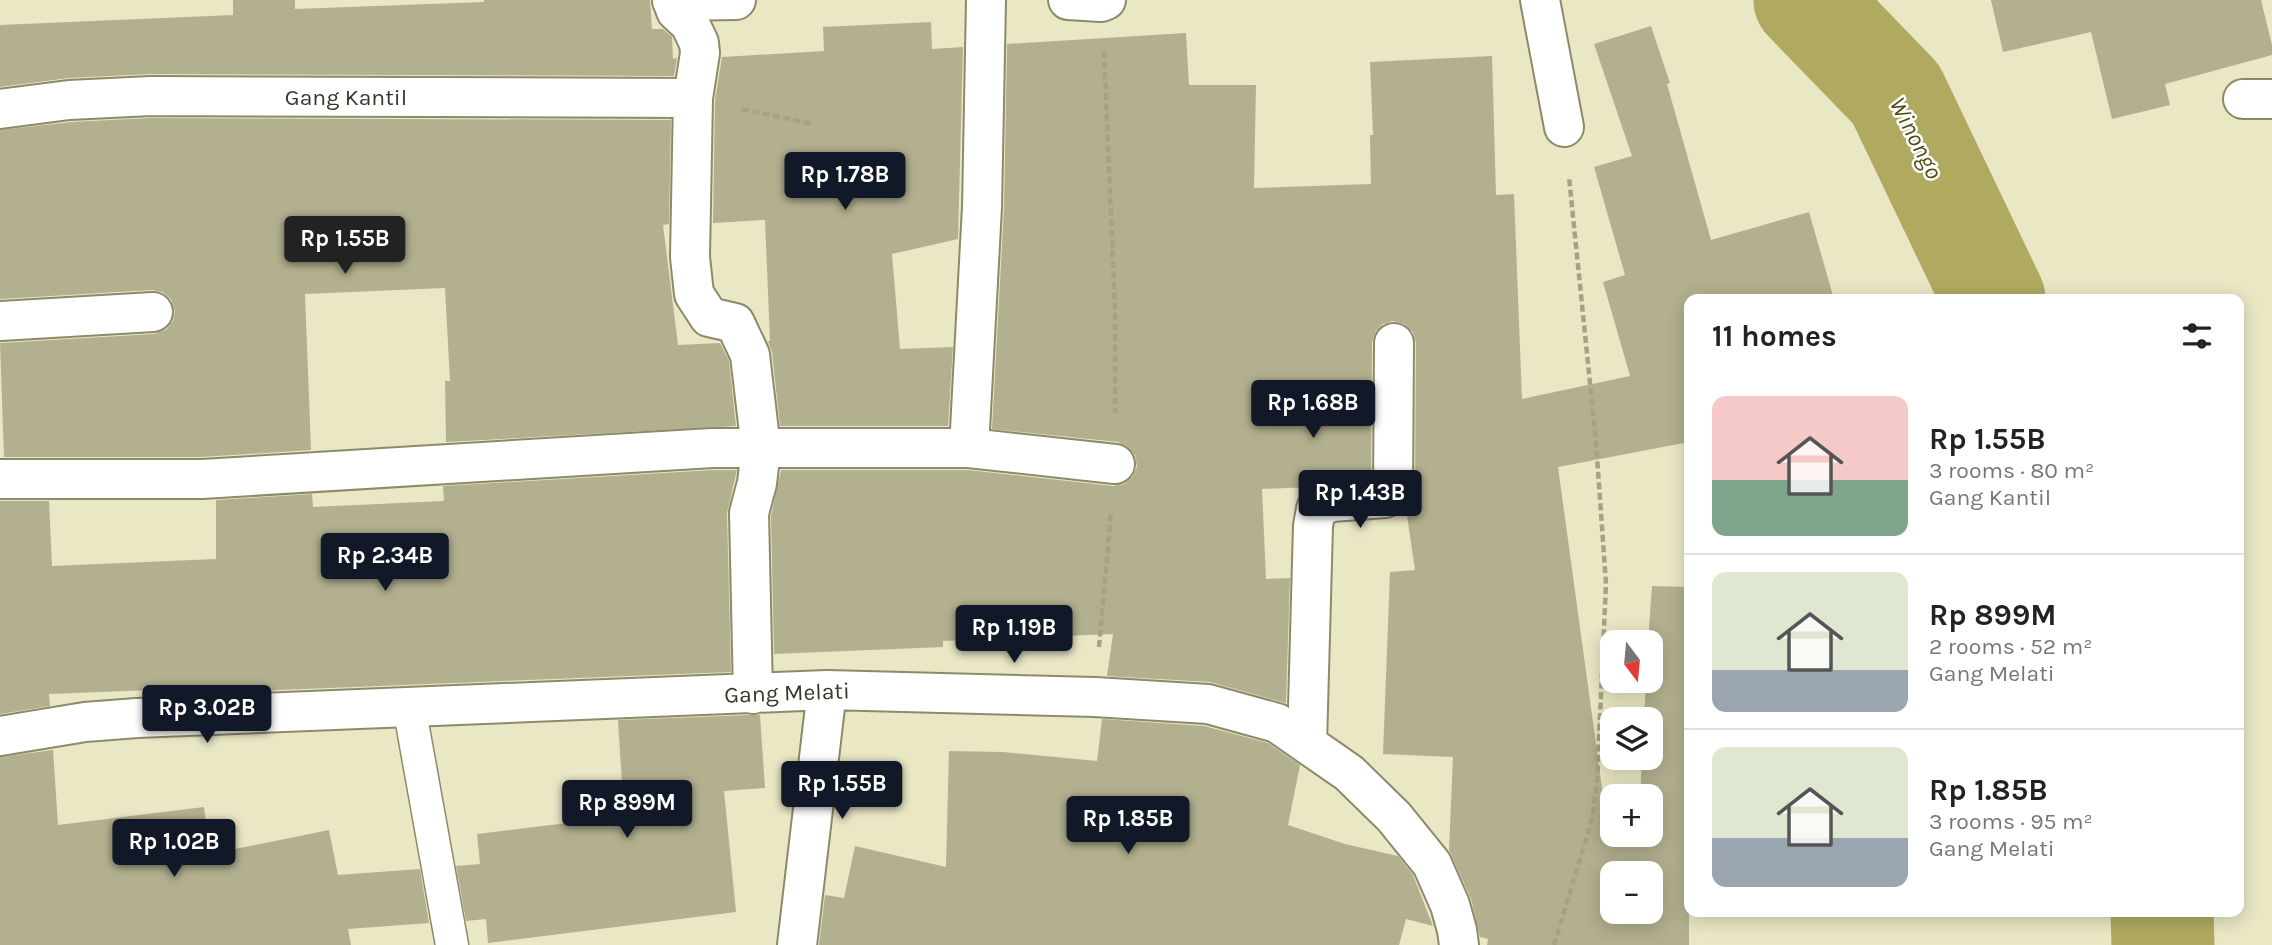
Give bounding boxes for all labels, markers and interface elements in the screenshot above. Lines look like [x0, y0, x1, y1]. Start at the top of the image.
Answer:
street label: Gang Kantil [285, 84, 407, 111]
water label: Winongo [1884, 93, 1948, 184]
pin: Rp 1.78B [773, 152, 917, 212]
text: Rp 1.78B [800, 161, 890, 188]
pin: Rp 1.55B [273, 216, 417, 276]
text: Rp 1.55B [300, 225, 390, 252]
icon: filters [2178, 317, 2216, 355]
text: 11 homes [1712, 318, 1837, 354]
pin: Rp 1.68B [1241, 380, 1385, 440]
text: Rp 1.68B [1267, 389, 1359, 416]
text: Rp 1.55B [1929, 421, 2046, 457]
icon: home [1768, 424, 1852, 508]
text: 3 rooms · 80 m² [1929, 457, 2094, 484]
pin: Rp 1.43B [1288, 470, 1432, 530]
text: Rp 1.43B [1315, 479, 1405, 506]
text: Gang Kantil [1929, 484, 2051, 511]
pin: Rp 2.34B [313, 534, 457, 593]
text: Rp 2.34B [337, 542, 433, 569]
text: Rp 899M [1929, 597, 2056, 633]
icon: home [1768, 600, 1852, 684]
pin: Rp 1.19B [942, 606, 1086, 665]
text: Rp 1.19B [972, 614, 1056, 641]
north arrow [1600, 630, 1662, 693]
map controls [1600, 630, 1663, 924]
text: 2 rooms · 52 m² [1929, 633, 2092, 660]
text: Gang Melati [1929, 660, 2055, 687]
street label: Gang Melati [724, 677, 850, 709]
pin: Rp 3.02B [135, 686, 279, 745]
text: Rp 3.02B [158, 694, 256, 721]
button: layers [1600, 707, 1663, 770]
pin: Rp 1.55B [770, 762, 914, 821]
text: Rp 1.55B [797, 770, 887, 797]
text: Rp 1.85B [1929, 772, 2048, 808]
icon: home [1768, 775, 1852, 859]
pin: Rp 899M [562, 780, 692, 840]
button: + [1600, 784, 1663, 847]
text: Rp 899M [578, 789, 676, 816]
pin: Rp 1.85B [1056, 796, 1200, 856]
text: Rp 1.85B [1083, 805, 1173, 832]
text: 3 rooms · 95 m² [1929, 808, 2093, 835]
pin: Rp 1.02B [102, 820, 246, 879]
text: Rp 1.02B [128, 828, 220, 855]
text: Gang Melati [1929, 835, 2055, 862]
button: − [1600, 861, 1663, 924]

